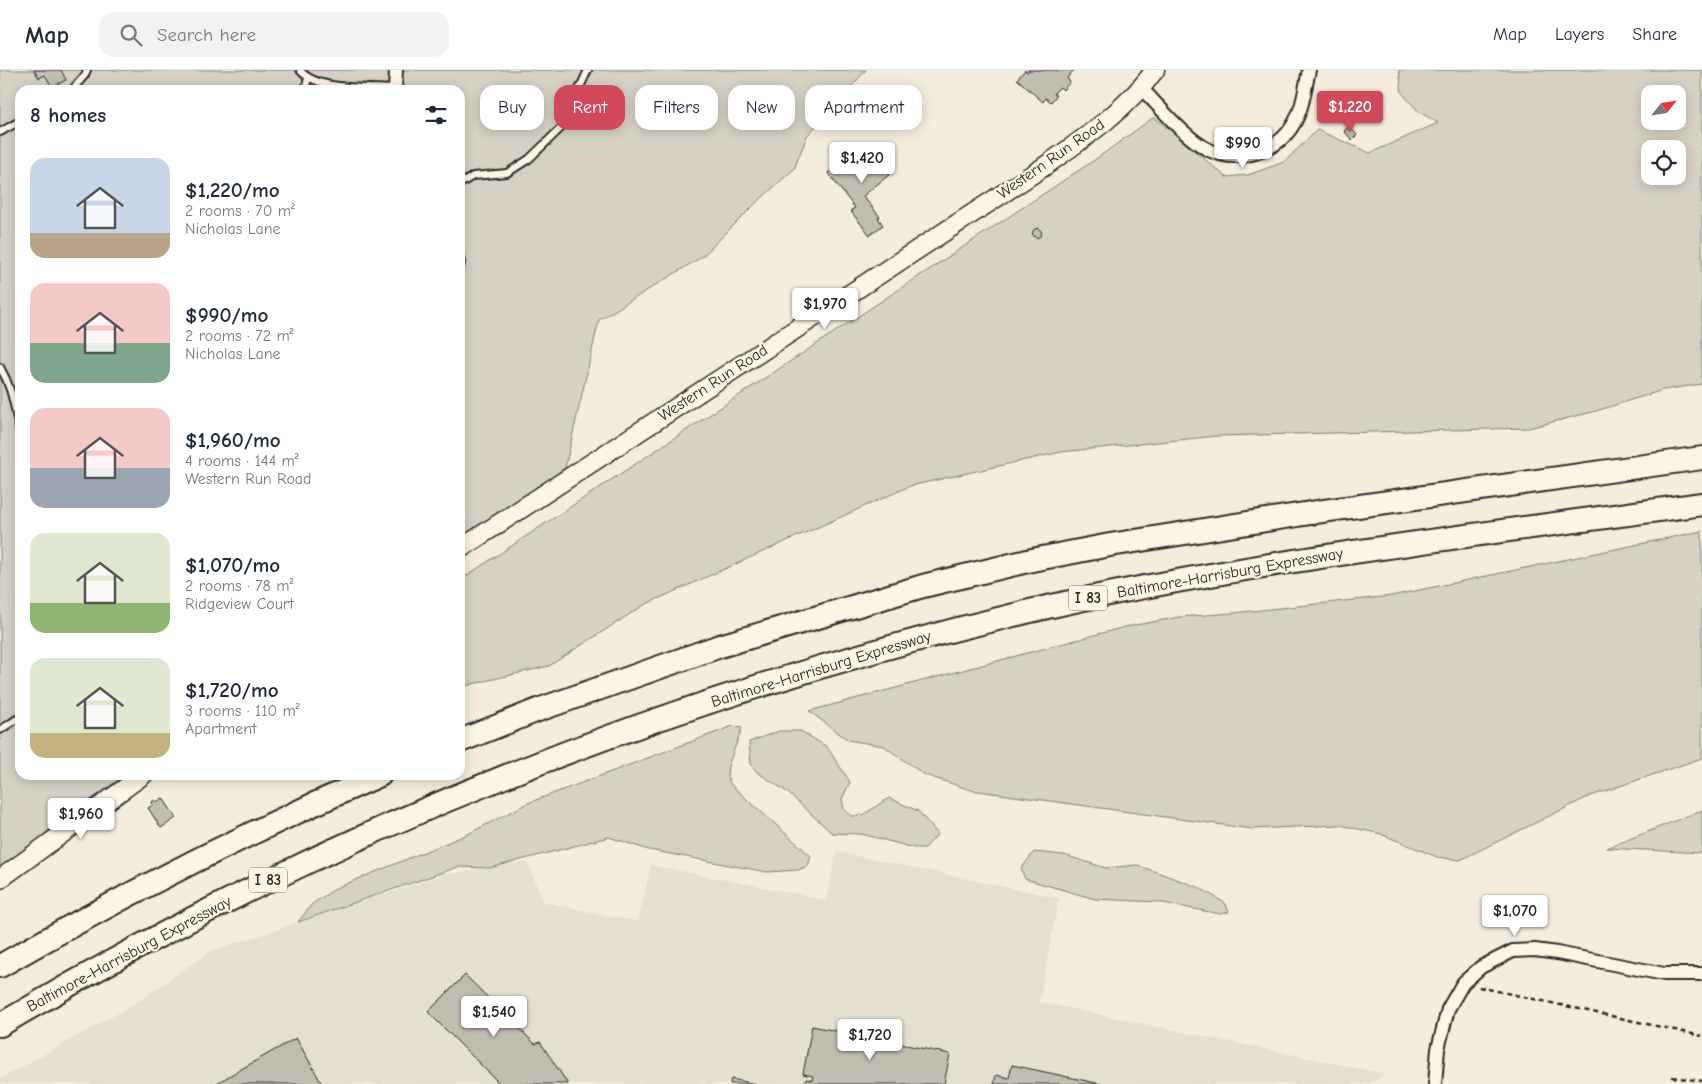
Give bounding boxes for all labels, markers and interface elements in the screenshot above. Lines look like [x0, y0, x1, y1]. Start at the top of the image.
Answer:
search box [99, 12, 449, 57]
text: Map [25, 21, 69, 49]
icon: search [117, 21, 145, 49]
text: Search here [157, 24, 256, 46]
text: Map [1493, 24, 1527, 45]
text: Layers [1555, 24, 1604, 45]
text: Share [1632, 24, 1677, 45]
chip: Buy [480, 85, 544, 130]
chip: Rent [554, 85, 625, 130]
chip: Filters [635, 85, 718, 130]
chip: New [728, 85, 795, 130]
chip: Apartment [805, 85, 922, 130]
north arrow [1641, 85, 1686, 130]
map controls [1641, 85, 1686, 185]
pin: $1,220 [1309, 90, 1391, 133]
text: $1,220 [1328, 98, 1372, 116]
icon: filters [422, 101, 450, 129]
text: 8 homes [30, 103, 106, 127]
street label: Western Run Road [994, 115, 1108, 203]
pin: $990 [1213, 126, 1273, 169]
text: $990 [1225, 134, 1261, 152]
button: locate [1641, 140, 1686, 185]
pin: $1,420 [821, 142, 903, 184]
text: $1,420 [840, 149, 884, 167]
icon: home [70, 178, 130, 238]
text: $1,220/mo [185, 178, 280, 202]
text: 2 rooms · 70 m² [185, 202, 295, 220]
text: Nicholas Lane [185, 220, 281, 238]
pin: $1,970 [784, 288, 866, 330]
text: $1,970 [803, 295, 847, 313]
icon: home [70, 303, 130, 363]
text: $990/mo [185, 303, 268, 327]
text: 2 rooms · 72 m² [185, 327, 294, 345]
street label: Western Run Road [655, 341, 771, 425]
text: Nicholas Lane [185, 345, 281, 363]
icon: home [70, 428, 130, 488]
text: $1,960/mo [185, 428, 281, 452]
text: 4 rooms · 144 m² [185, 452, 299, 470]
text: Western Run Road [185, 470, 312, 488]
street label: Baltimore-Harrisburg Expressway [1116, 544, 1345, 602]
icon: home [70, 553, 130, 613]
text: $1,070/mo [185, 553, 280, 577]
text: 2 rooms · 78 m² [185, 577, 293, 595]
road number: I 83 [1069, 586, 1107, 610]
text: Ridgeview Court [185, 595, 294, 613]
street label: Baltimore-Harrisburg Expressway [709, 627, 934, 711]
icon: home [70, 678, 130, 738]
text: $1,720/mo [185, 678, 279, 702]
text: 3 rooms · 110 m² [185, 702, 300, 720]
text: Apartment [185, 720, 257, 738]
pin: $1,960 [40, 798, 122, 840]
text: $1,960 [59, 805, 103, 823]
road number: I 83 [249, 868, 287, 892]
street label: Baltimore-Harrisburg Expressway [24, 892, 235, 1016]
pin: $1,070 [1474, 894, 1556, 937]
text: $1,070 [1493, 902, 1537, 920]
pin: $1,540 [453, 996, 535, 1038]
text: $1,540 [472, 1003, 516, 1021]
pin: $1,720 [829, 1018, 911, 1061]
text: $1,720 [848, 1026, 892, 1044]

